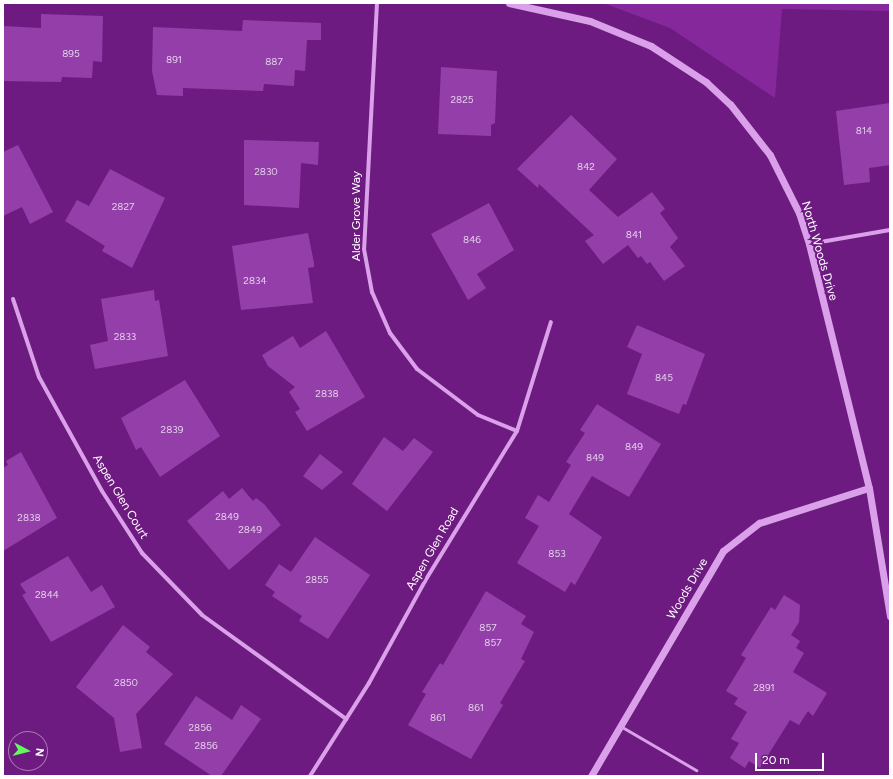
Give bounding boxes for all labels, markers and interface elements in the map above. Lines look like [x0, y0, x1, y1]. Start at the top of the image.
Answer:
house number: 895 [62, 48, 80, 60]
house number: 891 [166, 54, 182, 66]
house number: 887 [265, 56, 283, 68]
house number: 2825 [450, 94, 474, 106]
house number: 814 [856, 125, 872, 137]
house number: 842 [577, 161, 595, 173]
house number: 2830 [254, 166, 278, 178]
street label: Alder Grove Way [350, 171, 364, 261]
street label: North Woods Drive [798, 200, 840, 302]
house number: 2827 [112, 201, 134, 213]
house number: 841 [626, 229, 642, 241]
house number: 846 [463, 234, 481, 246]
house number: 2834 [243, 275, 267, 287]
house number: 2833 [114, 331, 136, 343]
house number: 845 [655, 372, 673, 384]
house number: 2838 [315, 388, 339, 400]
house number: 2839 [161, 424, 183, 436]
house number: 849 [625, 441, 643, 453]
street label: Aspen Glen Court [89, 452, 151, 542]
house number: 849 [586, 452, 604, 464]
street label: Aspen Glen Road [404, 505, 462, 593]
house number: 2849 [215, 511, 239, 523]
house number: 2838 [17, 512, 41, 524]
house number: 2849 [238, 524, 262, 536]
house number: 853 [548, 548, 566, 560]
street label: Woods Drive [665, 556, 711, 622]
house number: 2855 [305, 574, 329, 586]
house number: 2844 [35, 589, 59, 601]
house number: 857 [479, 622, 497, 634]
house number: 857 [484, 637, 502, 649]
house number: 2850 [114, 677, 138, 689]
house number: 2891 [753, 682, 775, 694]
house number: 861 [468, 702, 484, 714]
house number: 861 [430, 712, 446, 724]
house number: 2856 [188, 722, 212, 734]
north arrow [8, 731, 48, 771]
house number: 2856 [194, 740, 218, 752]
scale bar [757, 745, 826, 771]
text: N [32, 747, 46, 757]
text: 20 m [762, 753, 790, 767]

